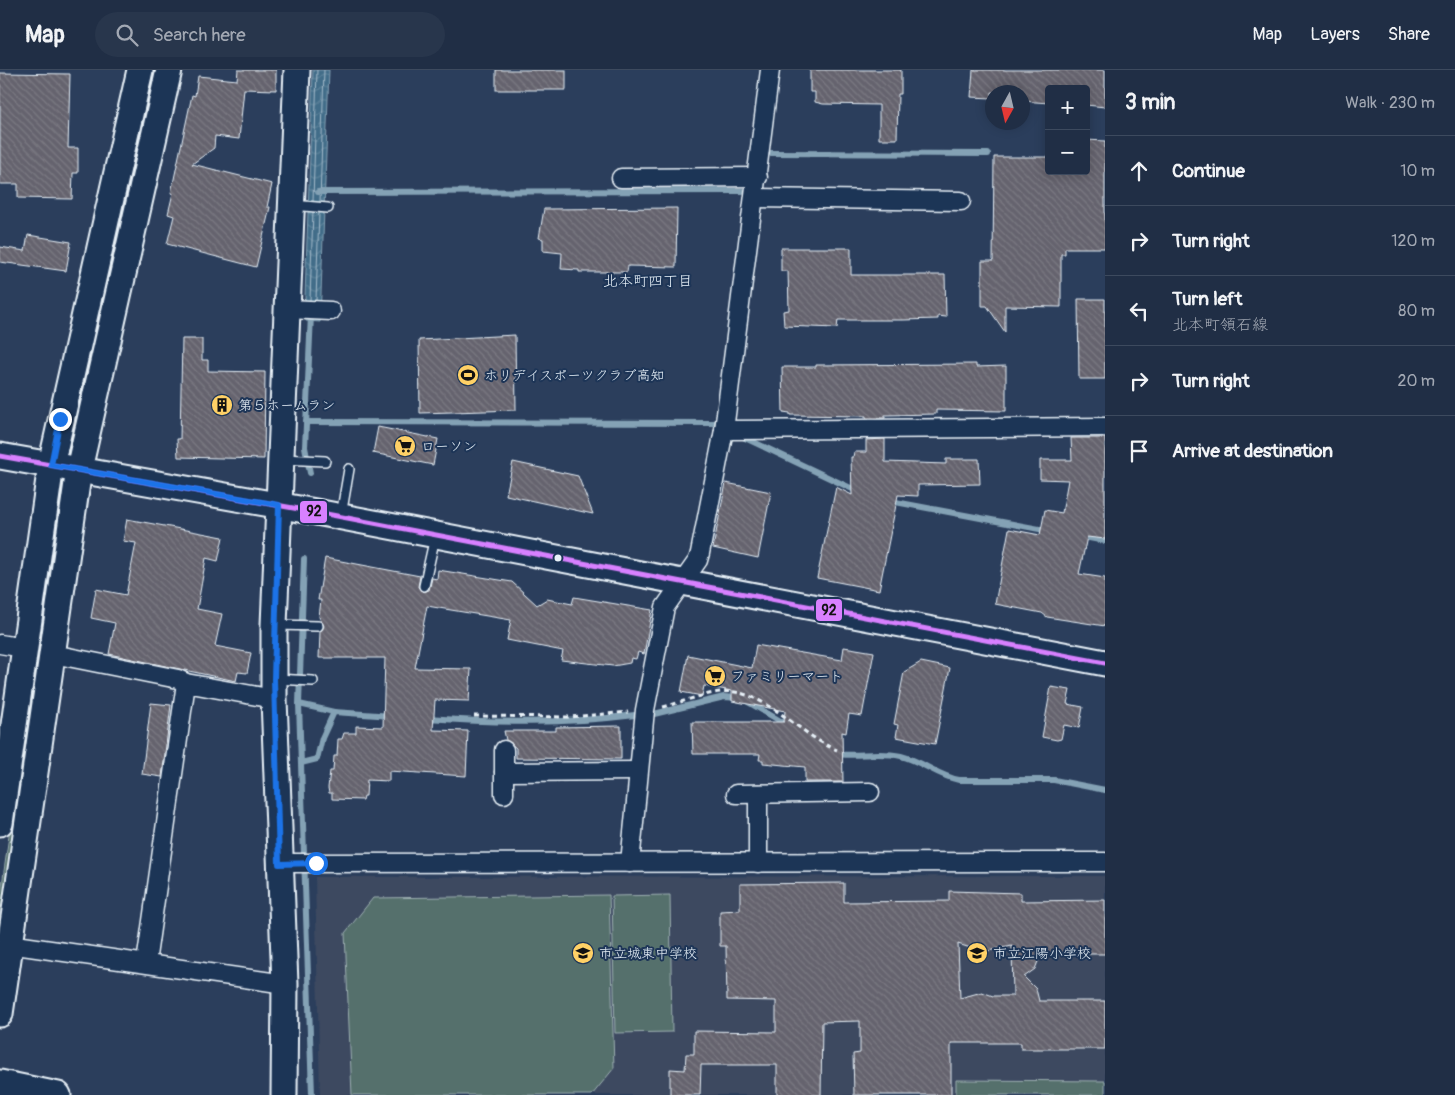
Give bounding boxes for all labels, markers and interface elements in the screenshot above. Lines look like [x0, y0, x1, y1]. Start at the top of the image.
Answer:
search box [95, 12, 445, 57]
text: Map [25, 20, 65, 49]
icon: search [113, 21, 141, 49]
text: Search here [153, 23, 246, 47]
text: Map [1253, 23, 1282, 46]
text: Layers [1310, 23, 1360, 46]
text: Share [1388, 23, 1430, 46]
north arrow [985, 85, 1030, 130]
map controls [1045, 85, 1090, 175]
button: + [1045, 85, 1090, 130]
text: 3 min [1125, 89, 1175, 116]
text: Walk · 230 m [1345, 93, 1435, 113]
button: − [1045, 130, 1090, 175]
icon: ahead [1125, 157, 1153, 185]
text: Continue [1172, 159, 1245, 183]
text: 10 m [1400, 161, 1435, 181]
icon: right [1125, 227, 1153, 255]
text: Turn right [1172, 229, 1250, 253]
text: 120 m [1391, 231, 1435, 251]
district label: 北本町四丁目 [603, 272, 693, 291]
text: Turn left [1172, 287, 1242, 311]
icon: left [1125, 297, 1153, 325]
text: 80 m [1398, 301, 1435, 321]
text: 北本町領石線 [1172, 315, 1268, 335]
sports icon: ホリデイスポーツクラブ高知 [456, 363, 480, 387]
place label: ホリデイスポーツクラブ高知 [484, 367, 665, 384]
icon: right [1125, 367, 1153, 395]
text: Turn right [1172, 369, 1250, 393]
text: 20 m [1397, 371, 1435, 391]
building icon: 第５ホームラン [210, 393, 234, 417]
place label: 第５ホームラン [238, 397, 335, 414]
route end [49, 408, 72, 431]
supermarket icon: ローソン [393, 434, 417, 458]
icon: arrive [1125, 437, 1153, 465]
place label: ローソン [421, 438, 477, 455]
text: Arrive at destination [1172, 439, 1333, 463]
line badge: 92 [299, 500, 328, 524]
text: 92 [306, 503, 322, 520]
unlabelled marker [553, 553, 563, 563]
line badge: 92 [815, 598, 843, 622]
text: 92 [821, 602, 837, 619]
supermarket icon: ファミリーマート [703, 664, 727, 688]
place label: ファミリーマート [731, 668, 843, 685]
route start [305, 852, 328, 875]
school or university icon: 市立城東中学校 [571, 941, 595, 965]
school or university icon: 市立江陽小学校 [965, 941, 989, 965]
place label: 市立城東中学校 [599, 945, 697, 962]
place label: 市立江陽小学校 [993, 945, 1091, 962]

